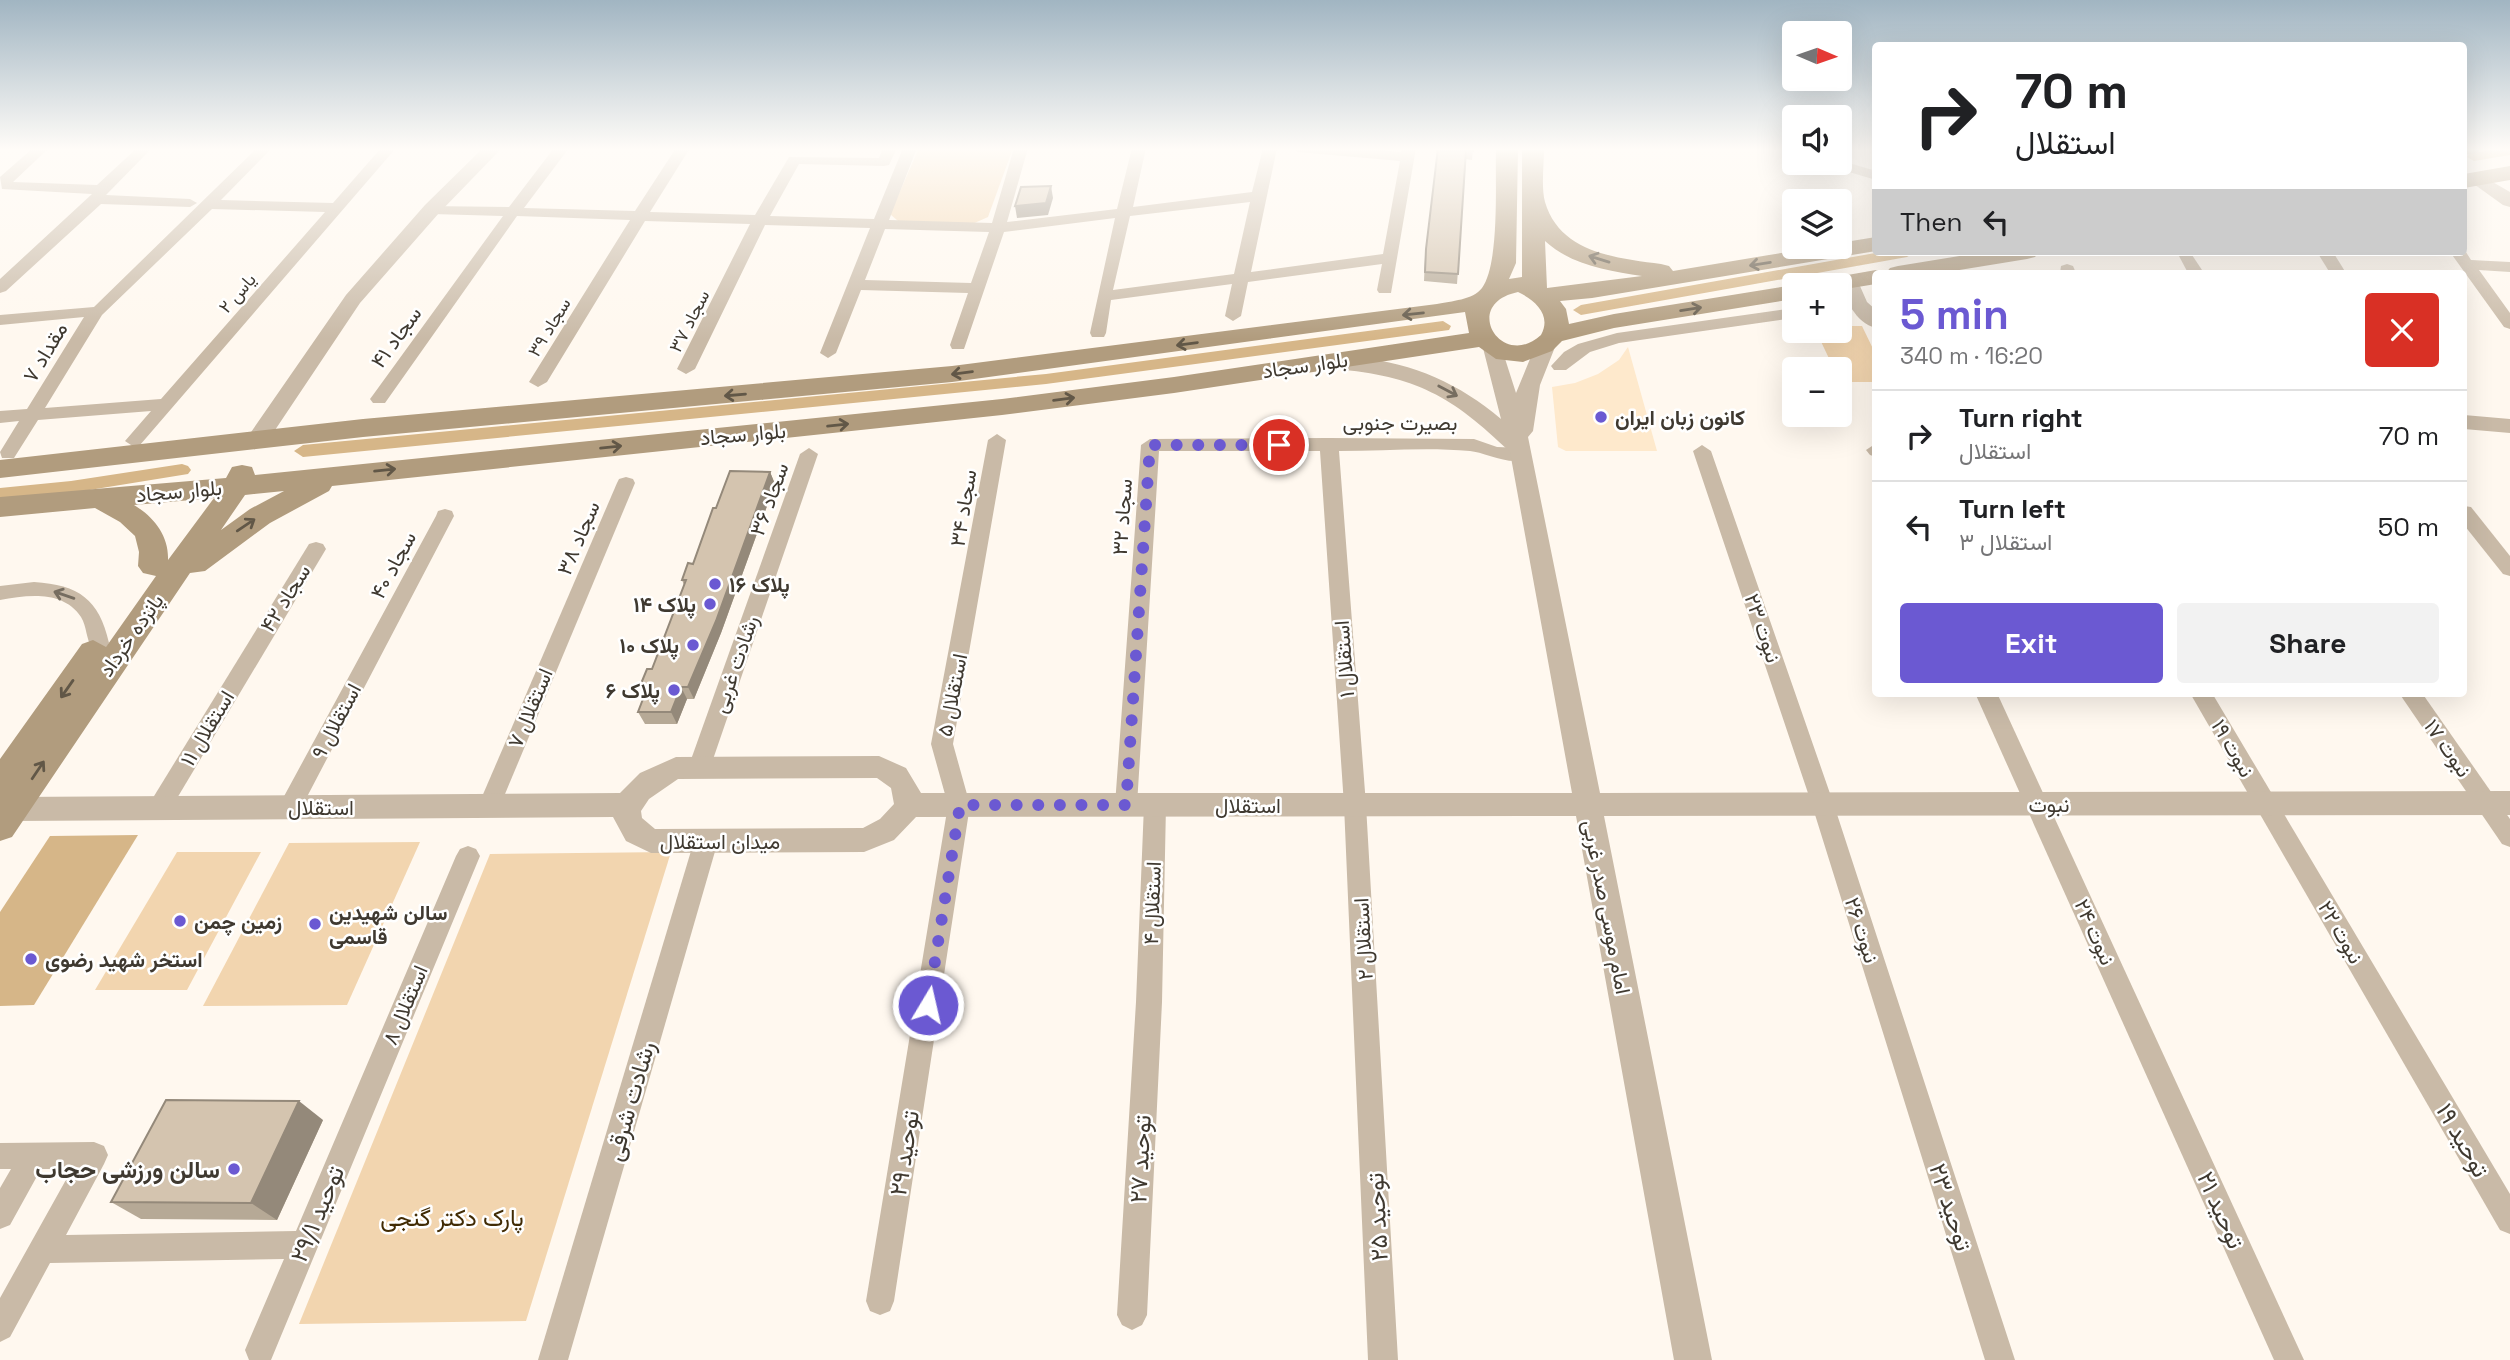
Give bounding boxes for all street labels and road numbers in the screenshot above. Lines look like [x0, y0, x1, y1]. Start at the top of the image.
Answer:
street label: یاس ۲ [213, 268, 261, 318]
street label: سجاد ۳۷ [664, 286, 714, 356]
street label: سجاد ۳۹ [522, 293, 576, 361]
street label: سجاد ۴۱ [365, 301, 427, 373]
street label: مقداد ۷ [17, 317, 73, 387]
street label: بلوار سجاد [1260, 346, 1350, 384]
street label: بصیرت جنوبی [1342, 409, 1458, 436]
street label: بلوار سجاد [699, 417, 787, 451]
street label: سجاد ۳۶ [743, 459, 795, 539]
street label: سجاد ۳۴ [944, 468, 982, 548]
street label: بلوار سجاد [135, 474, 223, 508]
street label: سجاد ۳۲ [1106, 478, 1138, 556]
street label: سجاد ۳۸ [550, 497, 606, 579]
street label: سجاد ۴۰ [364, 527, 422, 603]
street label: سجاد ۴۲ [254, 559, 316, 637]
street label: پانزده خرداد [93, 588, 170, 682]
street label: نبوت ۲۳ [1739, 590, 1787, 666]
street label: رشادت غربی [706, 612, 764, 716]
street label: استقلال ۱ [1328, 619, 1360, 699]
street label: استقلال ۵ [931, 651, 973, 739]
street label: استقلال ۷ [501, 664, 559, 752]
street label: استقلال ۹ [305, 679, 367, 763]
street label: استقلال ۱۱ [174, 685, 240, 771]
street label: نبوت ۱۹ [2206, 714, 2260, 782]
street label: نبوت ۱۷ [2418, 714, 2478, 782]
street label: نبوت [2029, 791, 2069, 818]
street label: استقلال [1215, 792, 1281, 819]
street label: استقلال [288, 794, 354, 821]
street label: امام موسی صدر غربی [1576, 817, 1637, 997]
street label: میدان استقلال [660, 828, 780, 855]
street label: استقلال ۴ [1137, 861, 1167, 945]
street label: نبوت ۲۶ [1839, 894, 1885, 966]
street label: نبوت ۲۴ [2069, 895, 2121, 969]
street label: نبوت ۲۲ [2312, 896, 2370, 968]
street label: استقلال ۲ [1347, 897, 1379, 981]
street label: استقلال ۸ [376, 961, 434, 1049]
street label: رشادت شرقی [598, 1037, 662, 1165]
street label: توحید ۱۹ [2430, 1097, 2496, 1183]
street label: توحید ۲۹ [882, 1108, 926, 1198]
street label: توحید ۲۷ [1122, 1114, 1158, 1204]
street label: توحید ۲۳ [1922, 1159, 1980, 1255]
street label: توحید ۲۹/۱ [283, 1161, 351, 1267]
street label: توحید ۲۱ [2190, 1167, 2252, 1253]
street label: توحید ۲۵ [1359, 1172, 1395, 1262]

